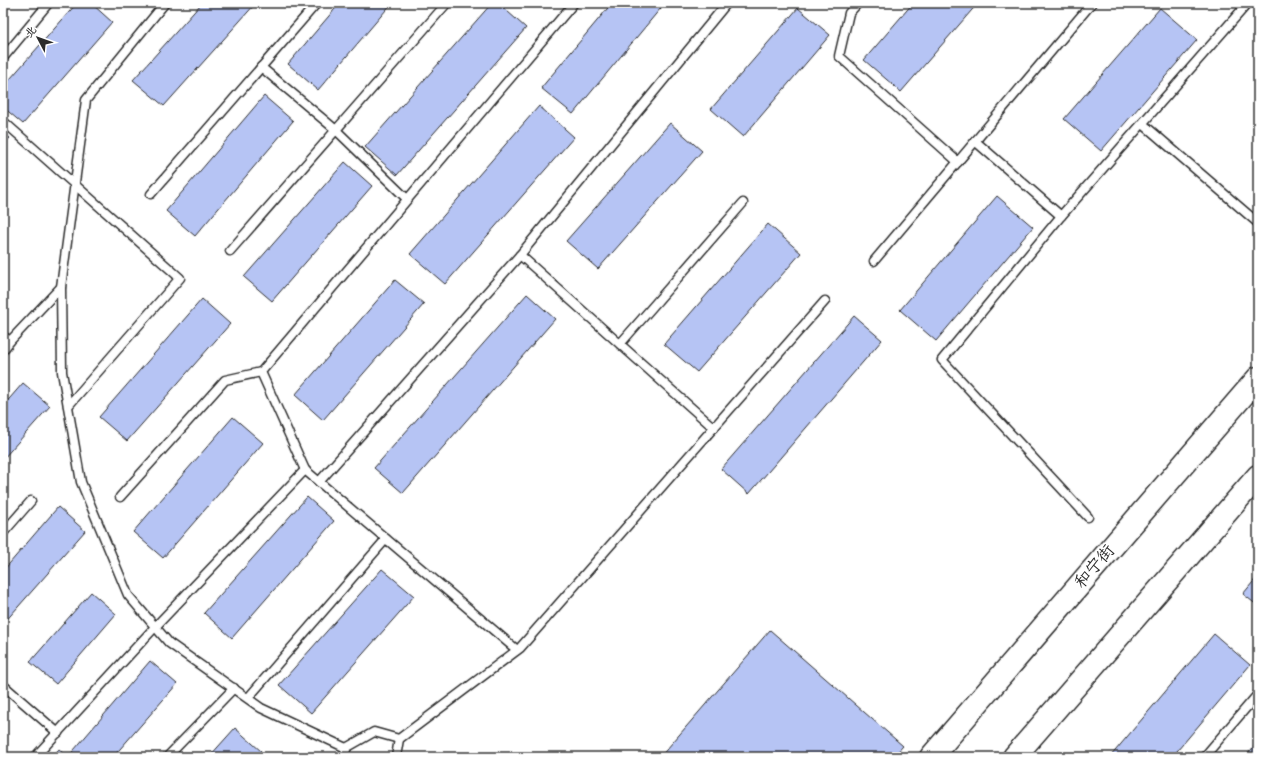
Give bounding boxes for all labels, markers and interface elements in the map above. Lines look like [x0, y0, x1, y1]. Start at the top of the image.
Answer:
north arrow [18, 18, 58, 58]
text: 北 [22, 23, 41, 41]
street label: 和宁街 [1069, 540, 1121, 594]

